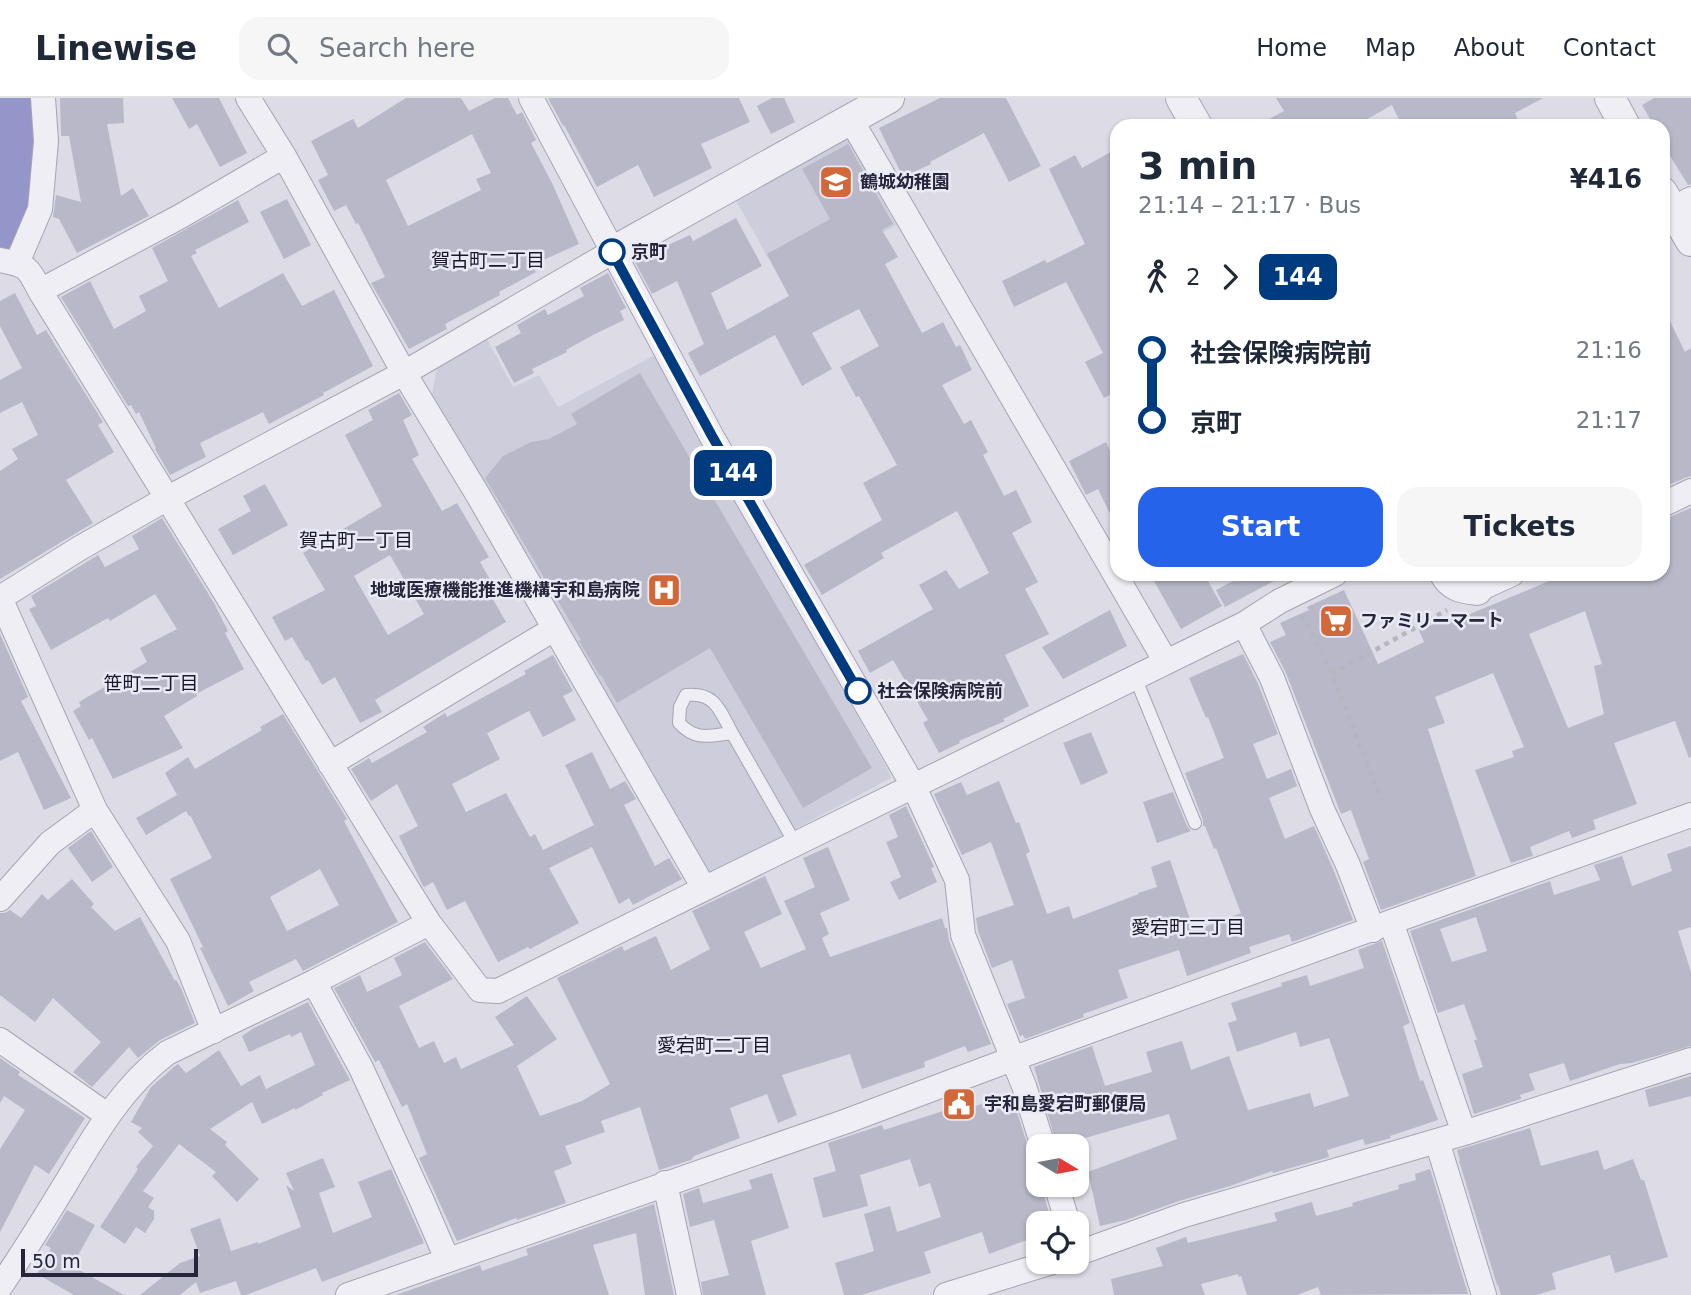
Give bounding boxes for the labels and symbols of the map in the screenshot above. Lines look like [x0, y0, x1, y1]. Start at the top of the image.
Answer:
school or university icon: 鶴城幼稚園 [817, 163, 855, 201]
place label: 鶴城幼稚園 [860, 171, 950, 192]
marker: 京町 [599, 239, 625, 265]
place label: 京町 [631, 241, 667, 262]
district label: 賀古町二丁目 [431, 249, 545, 271]
line badge: 144 [693, 450, 773, 496]
district label: 賀古町一丁目 [299, 529, 413, 551]
hospital icon: 地域医療機能推進機構宇和島病院 [645, 571, 683, 609]
place label: 地域医療機能推進機構宇和島病院 [370, 579, 640, 600]
supermarket icon: ファミリーマート [1317, 602, 1355, 640]
place label: ファミリーマート [1360, 610, 1504, 631]
district label: 笹町二丁目 [103, 672, 199, 694]
marker: 社会保険病院前 [845, 678, 871, 704]
place label: 社会保険病院前 [877, 680, 1003, 701]
district label: 愛宕町三丁目 [1131, 916, 1245, 938]
district label: 愛宕町二丁目 [657, 1034, 771, 1056]
public building icon: 宇和島愛宕町郵便局 [940, 1085, 978, 1123]
place label: 宇和島愛宕町郵便局 [984, 1093, 1146, 1114]
north arrow [1026, 1134, 1088, 1197]
scale bar [21, 1246, 198, 1278]

